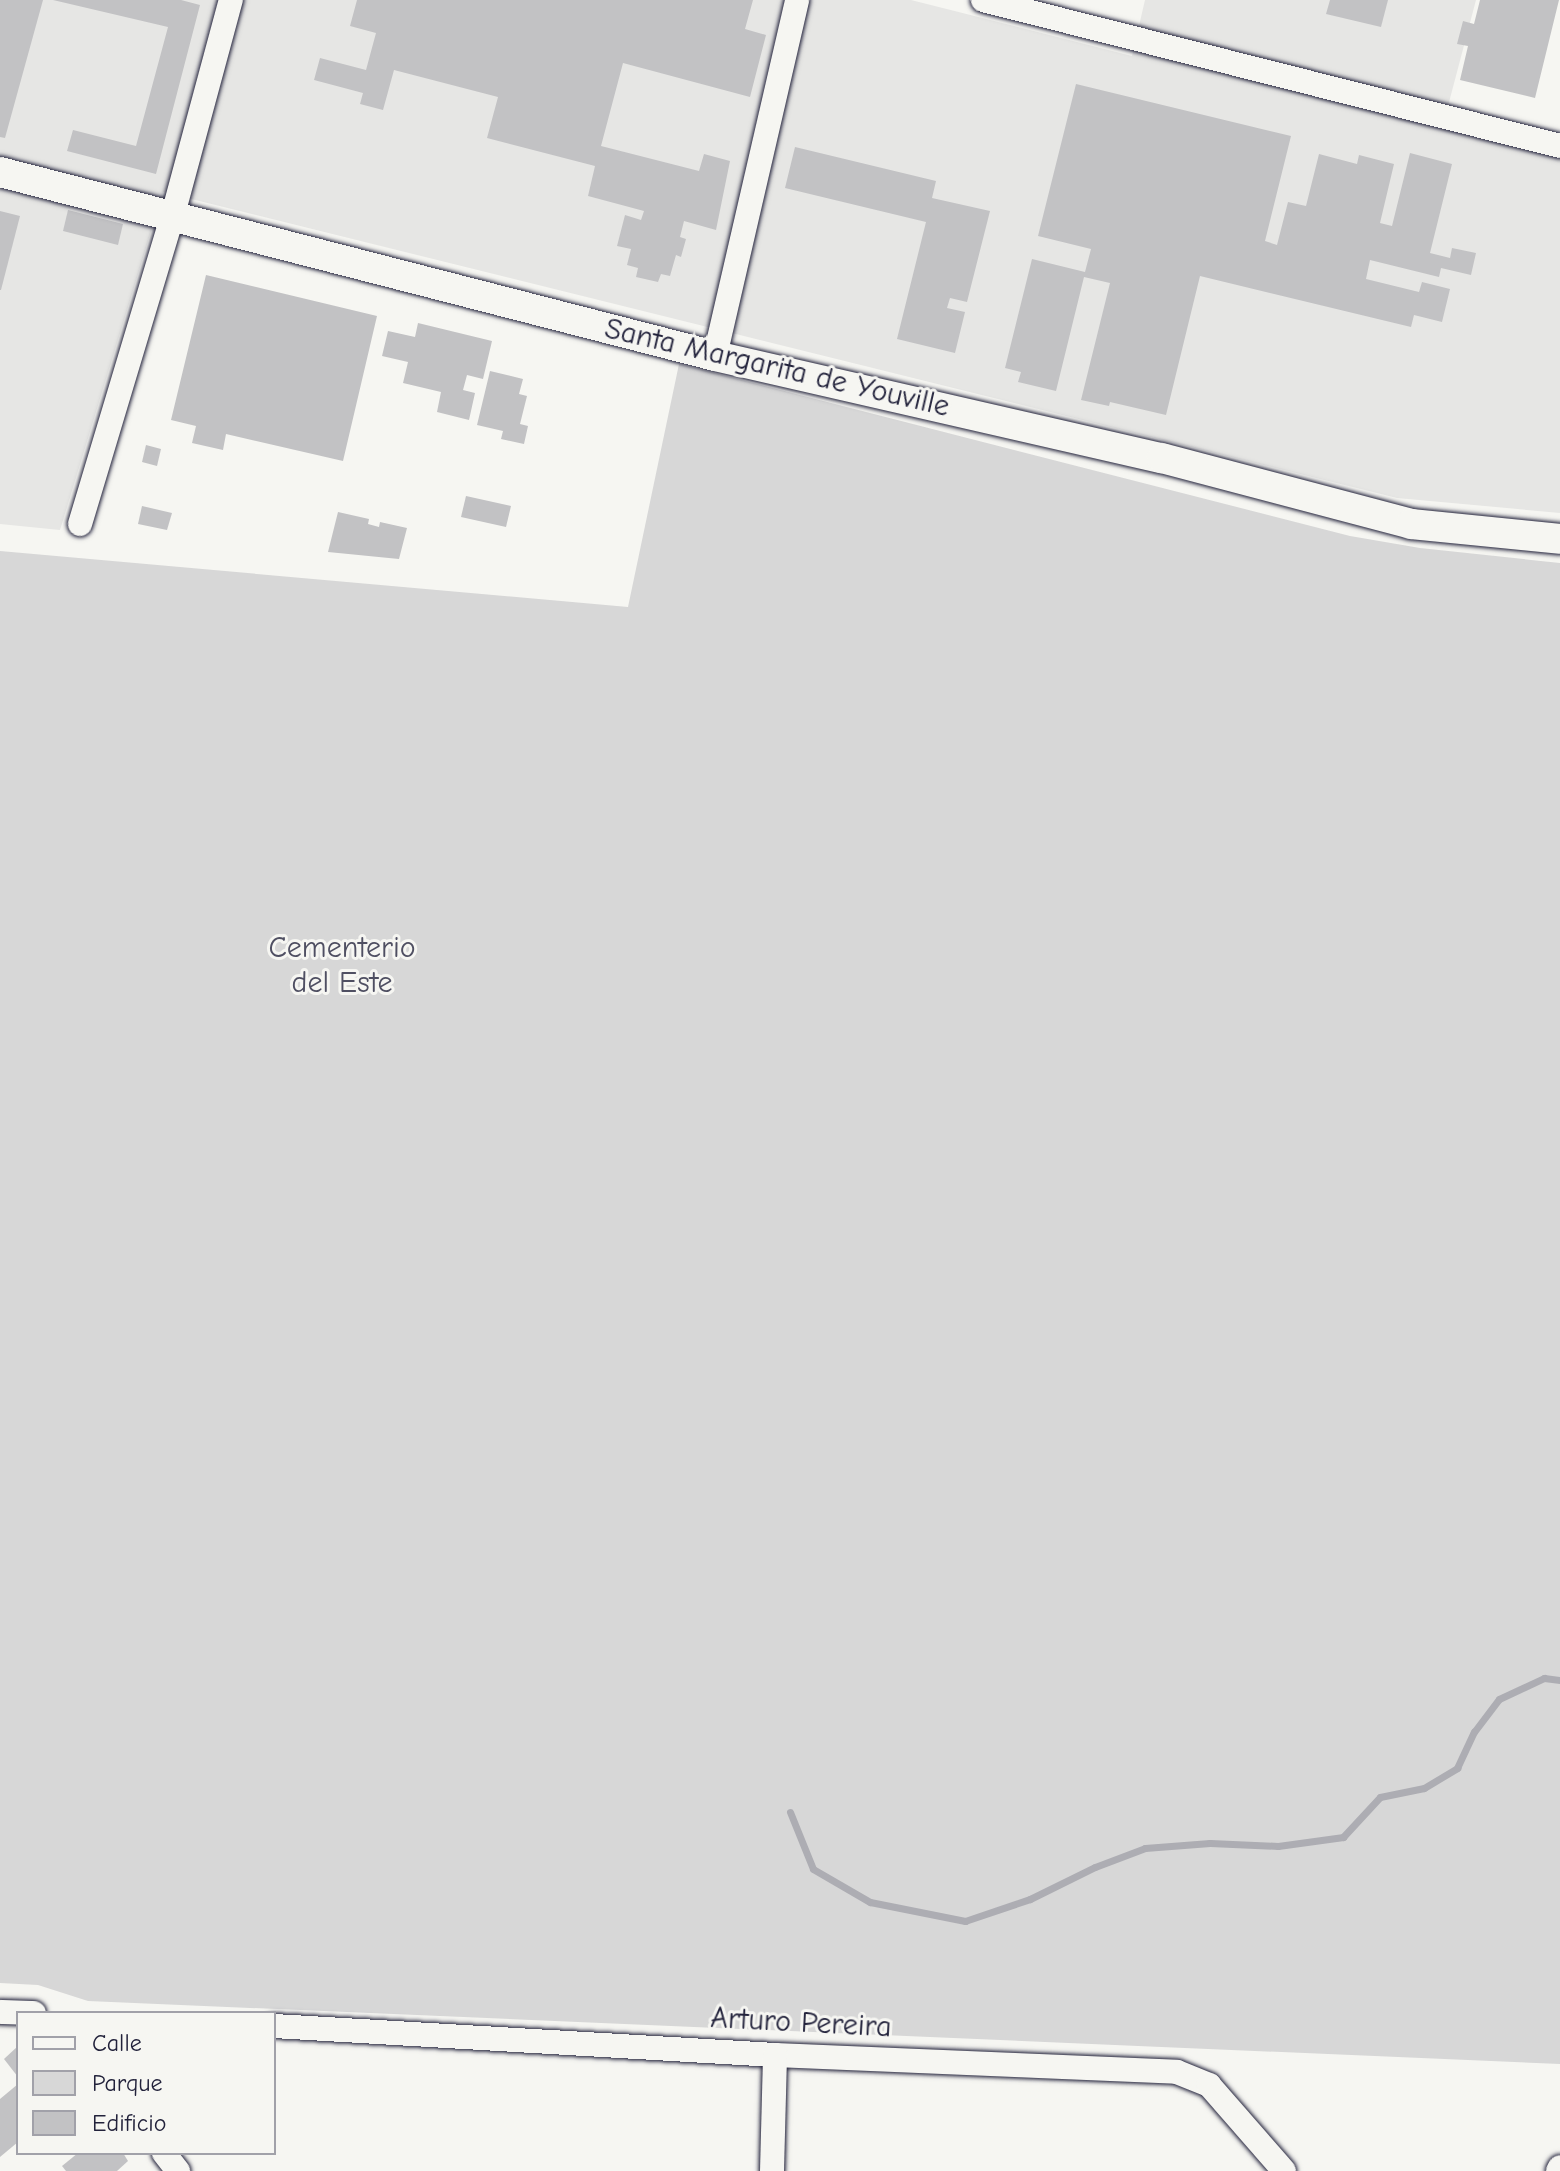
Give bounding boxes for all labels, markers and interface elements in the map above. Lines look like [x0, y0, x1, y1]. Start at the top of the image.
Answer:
street label: Santa Margarita de Youville [601, 311, 953, 425]
park label: Cementerio del Este [268, 930, 416, 1000]
street label: Arturo Pereira [710, 2000, 892, 2046]
legend [16, 2011, 276, 2155]
text: Calle [92, 2029, 142, 2057]
text: Parque [92, 2069, 163, 2097]
text: Edificio [92, 2109, 167, 2137]

